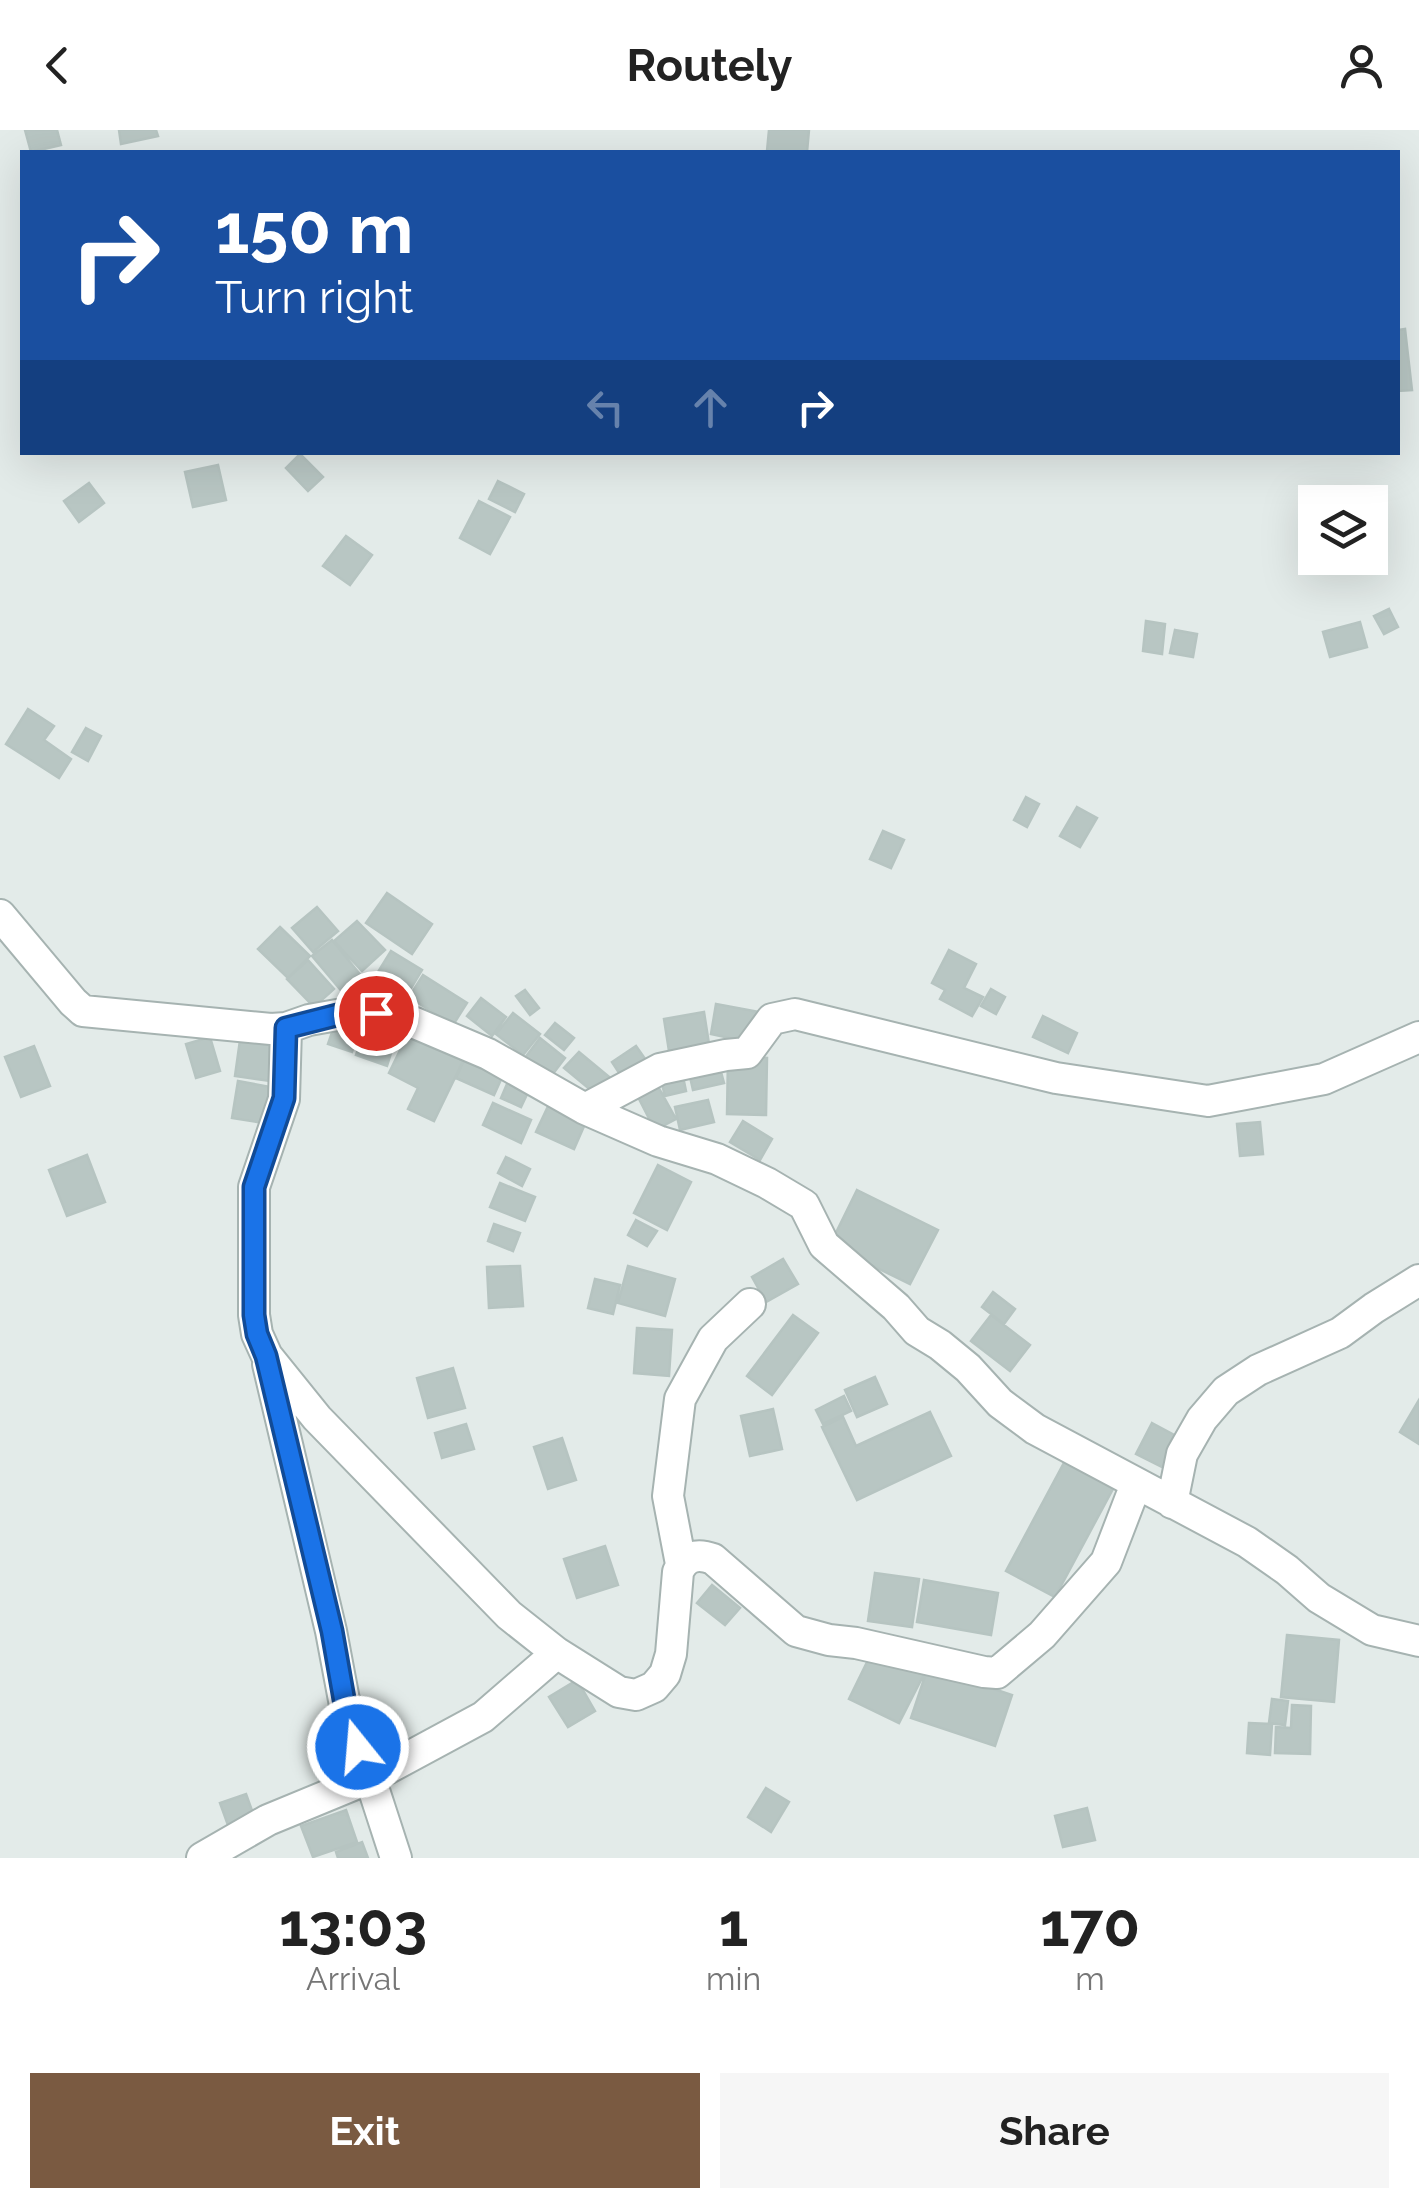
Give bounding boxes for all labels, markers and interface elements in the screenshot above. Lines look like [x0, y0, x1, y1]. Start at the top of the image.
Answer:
icon: back [30, 38, 85, 93]
icon: person [1334, 38, 1389, 93]
text: Routely [627, 39, 792, 92]
text: 150 m [215, 187, 413, 269]
icon: right [50, 190, 180, 320]
text: Turn right [215, 271, 413, 324]
icon: left [578, 380, 633, 435]
icon: ahead [683, 380, 738, 435]
icon: right [788, 380, 843, 435]
map controls [1298, 485, 1388, 575]
button: layers [1298, 485, 1388, 575]
pin [334, 971, 419, 1056]
icon: arrive [349, 986, 404, 1041]
position arrow [306, 1695, 410, 1799]
text: 13:03 [279, 1890, 427, 1960]
text: 1 [719, 1890, 748, 1960]
text: 170 [1040, 1890, 1140, 1960]
text: Arrival [306, 1960, 400, 1997]
text: min [706, 1960, 761, 1997]
text: m [1075, 1960, 1105, 1997]
button: Exit [30, 2073, 700, 2188]
button: Share [720, 2073, 1389, 2188]

